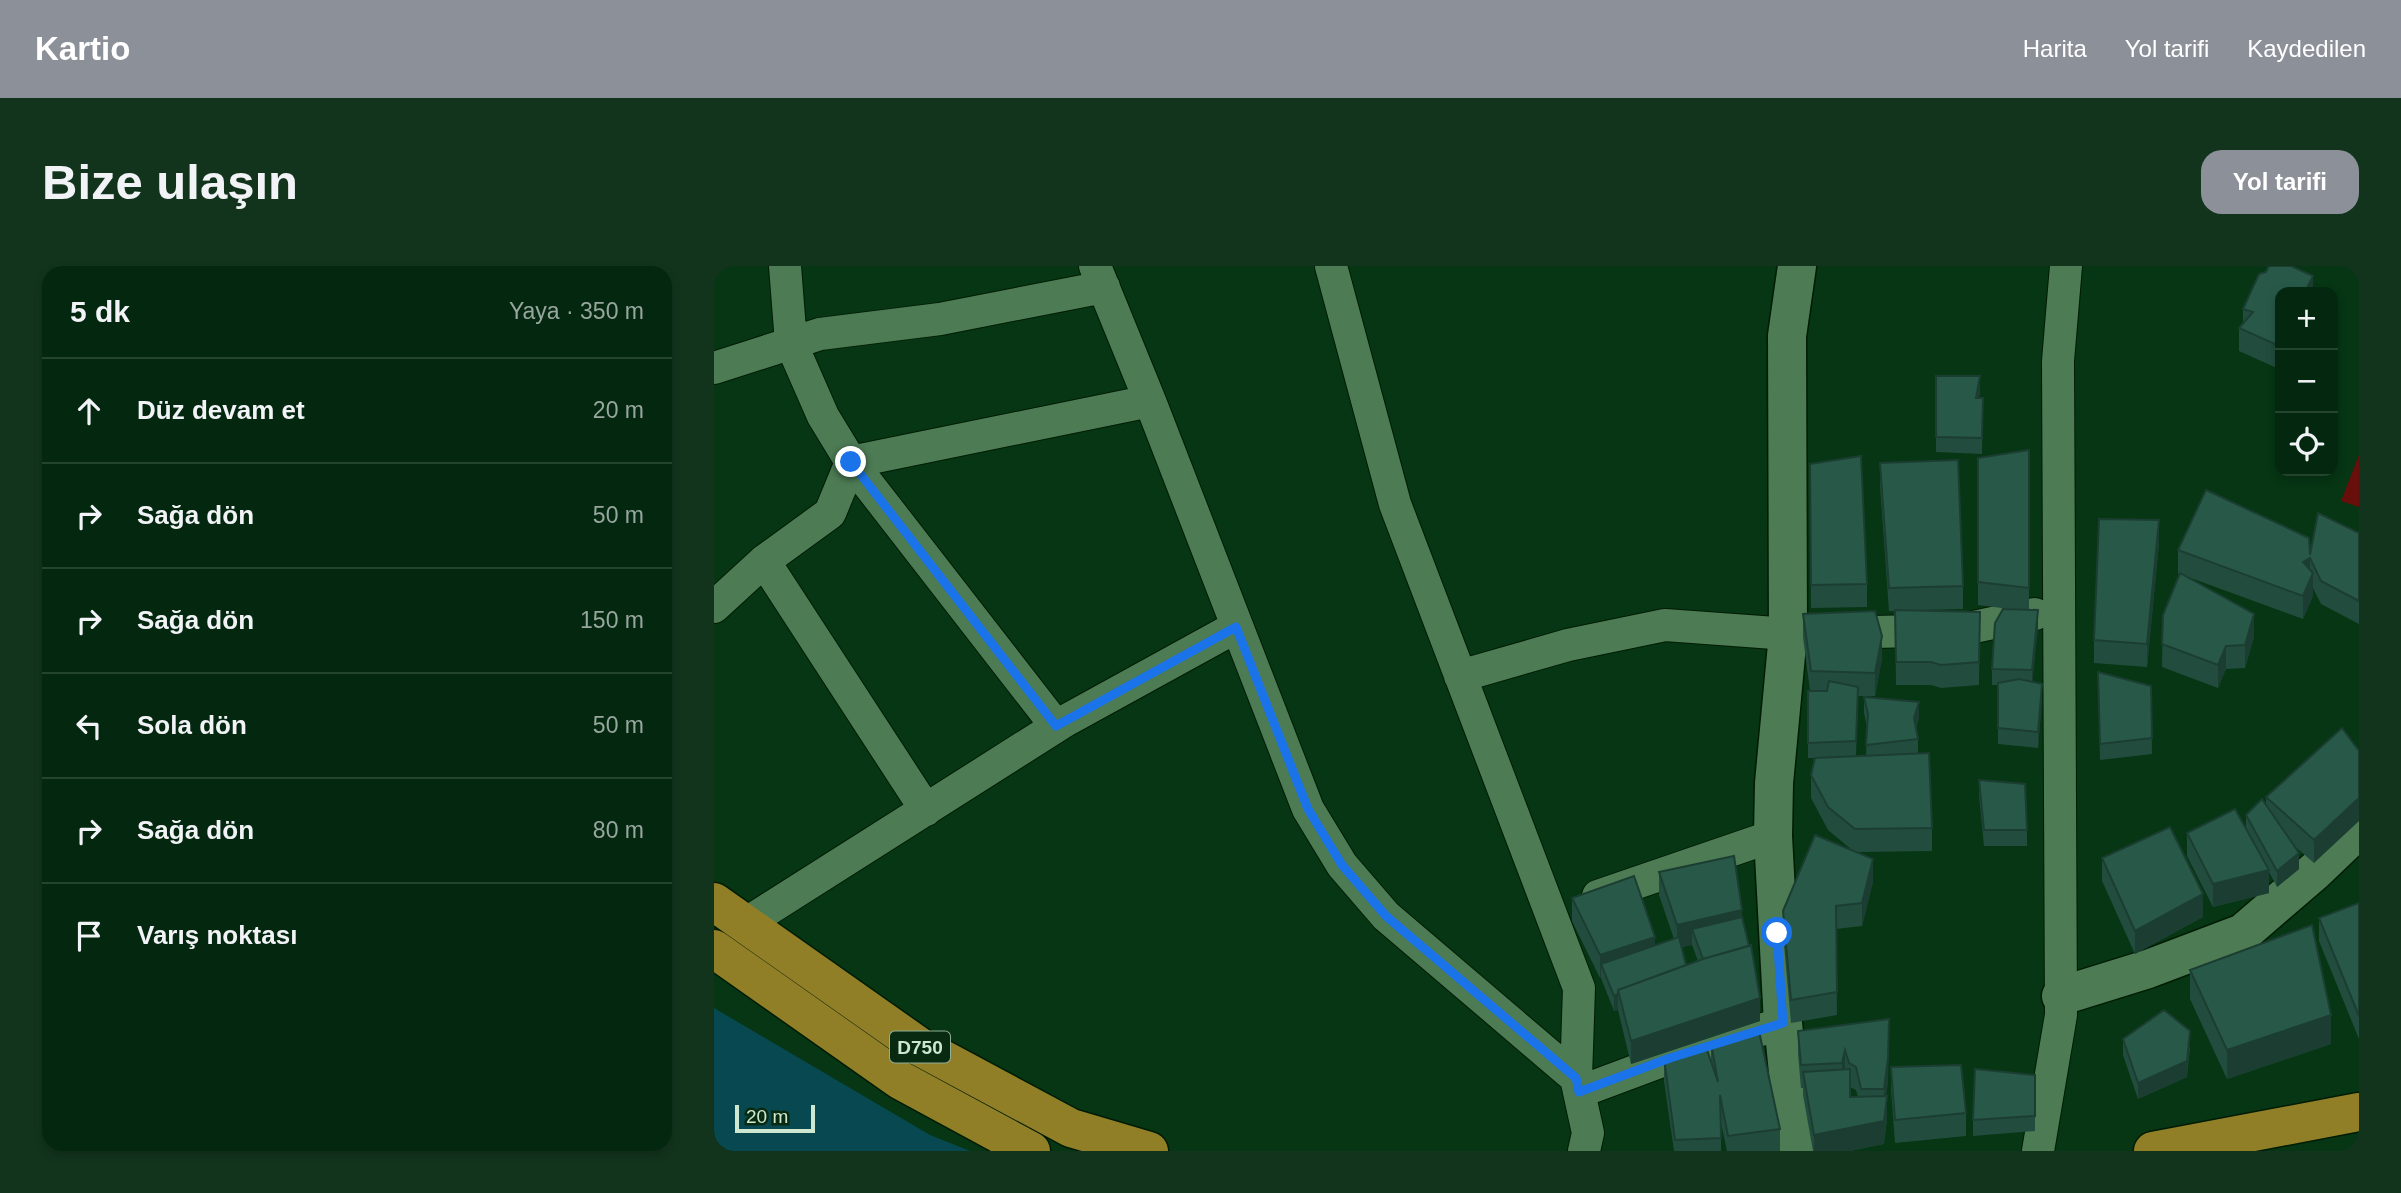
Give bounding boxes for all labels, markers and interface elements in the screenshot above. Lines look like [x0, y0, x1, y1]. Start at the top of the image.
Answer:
text: Kartio [35, 30, 130, 67]
text: Harita [2023, 35, 2087, 62]
text: Yol tarifi [2125, 35, 2209, 62]
text: Kaydedilen [2247, 35, 2366, 62]
button: Yol tarifi [2201, 150, 2359, 214]
text: Bize ulaşın [42, 155, 298, 209]
map controls [2275, 287, 2338, 476]
button: + [2275, 287, 2338, 350]
text: 5 dk [70, 295, 130, 328]
text: Yaya · 350 m [509, 298, 644, 324]
button: − [2275, 350, 2338, 413]
icon: ahead [70, 392, 108, 430]
text: Düz devam et [137, 395, 305, 425]
text: 20 m [593, 397, 644, 423]
button: locate [2275, 413, 2338, 476]
route end [835, 446, 866, 477]
icon: right [70, 497, 108, 535]
text: Sağa dön [137, 500, 254, 530]
text: 50 m [593, 502, 644, 528]
icon: right [70, 602, 108, 640]
text: Sağa dön [137, 605, 254, 635]
text: 150 m [580, 607, 644, 633]
icon: left [70, 707, 108, 745]
text: Sola dön [137, 710, 247, 740]
text: 50 m [593, 712, 644, 738]
icon: right [70, 812, 108, 850]
text: Sağa dön [137, 815, 254, 845]
text: 80 m [593, 817, 644, 843]
icon: arrive [70, 917, 108, 955]
route start [1761, 917, 1792, 948]
text: Varış noktası [137, 920, 297, 950]
road number: D750 [890, 1032, 950, 1062]
scale bar [735, 1102, 816, 1134]
text: 20 m [746, 1106, 788, 1127]

